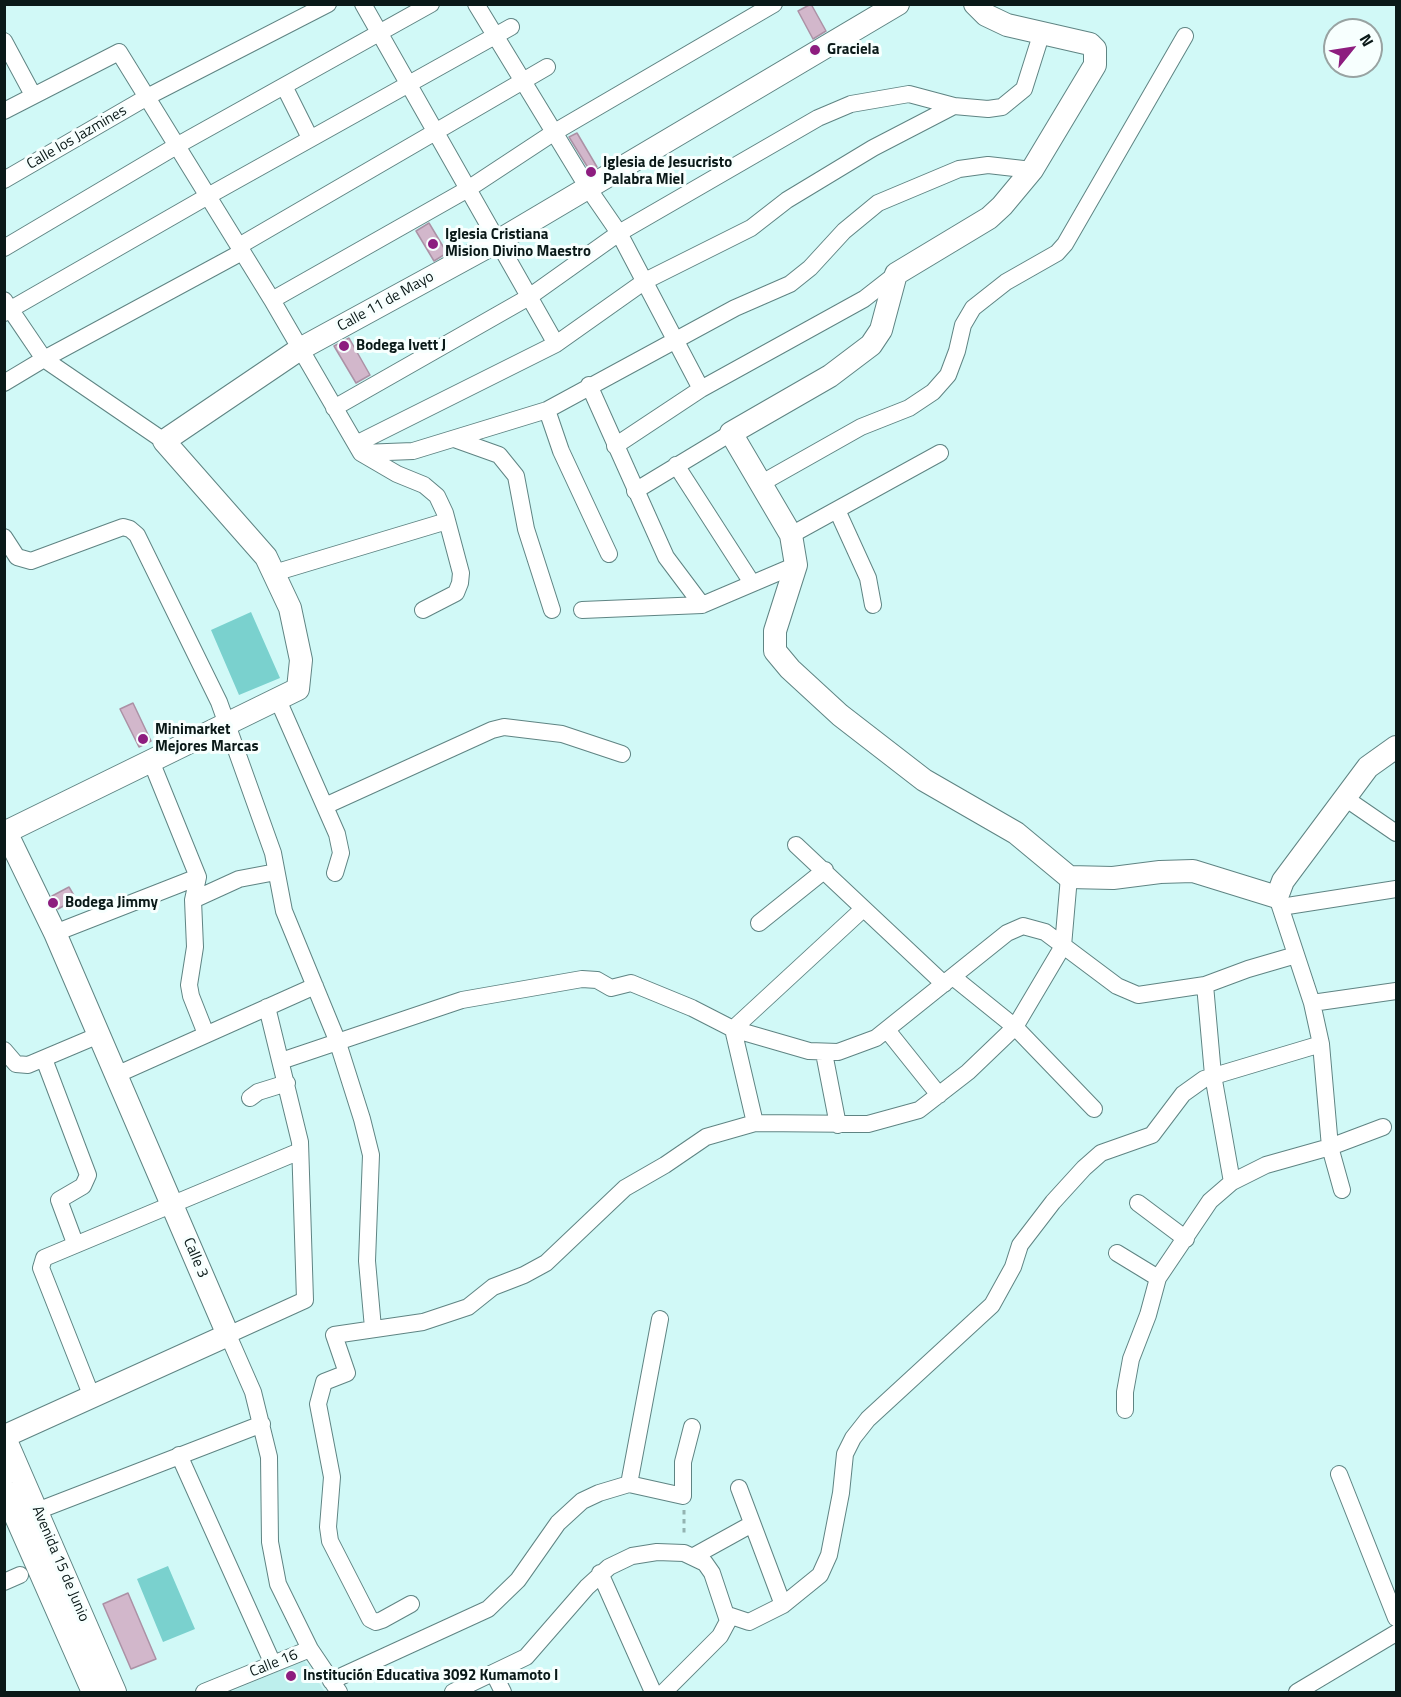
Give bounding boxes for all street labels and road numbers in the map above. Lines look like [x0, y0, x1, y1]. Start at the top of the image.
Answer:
street label: Calle los Jazmines [24, 102, 130, 174]
street label: Calle 11 de Mayo [335, 268, 437, 336]
street label: Calle 3 [179, 1235, 211, 1281]
street label: Avenida 15 de Junio [28, 1503, 92, 1625]
street label: Calle 16 [247, 1646, 301, 1682]

